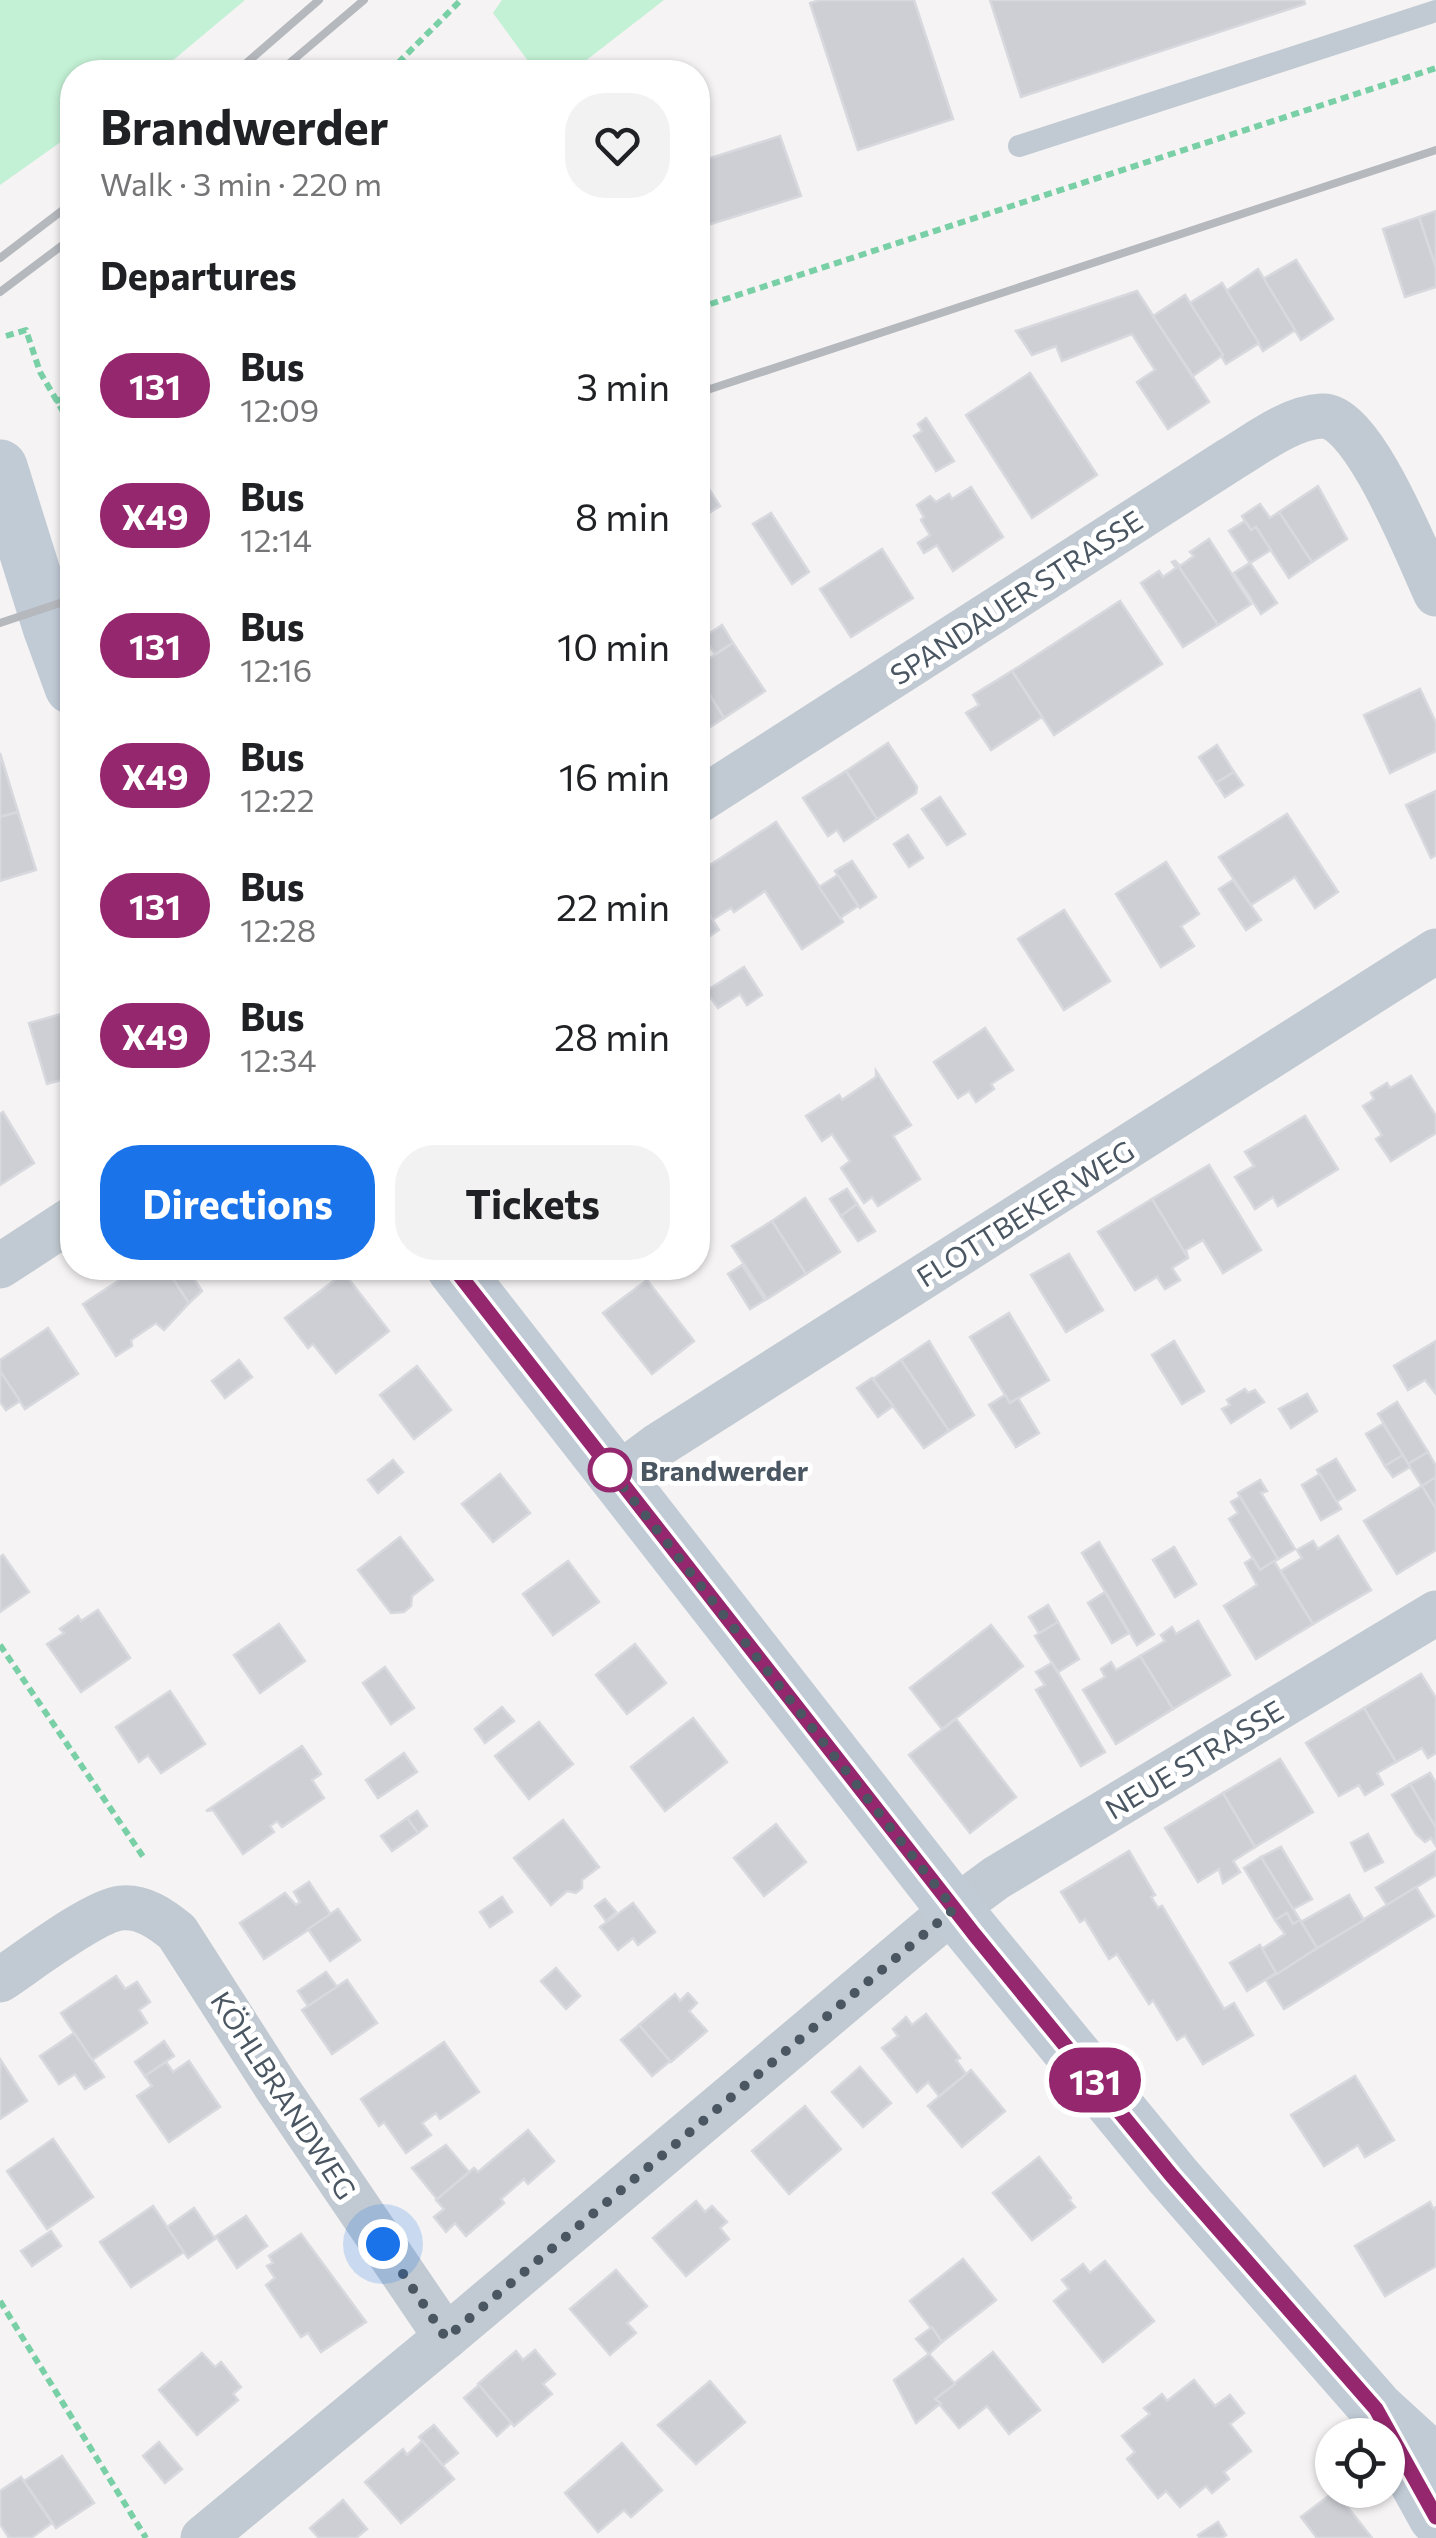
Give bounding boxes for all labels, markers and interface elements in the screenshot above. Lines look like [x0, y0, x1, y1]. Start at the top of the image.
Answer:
button: heart [565, 93, 670, 198]
text: Brandwerder [100, 96, 389, 155]
text: Walk · 3 min · 220 m [100, 163, 382, 203]
text: Departures [100, 251, 297, 298]
text: Bus [240, 342, 305, 389]
text: 3 min [576, 362, 670, 409]
text: 131 [129, 364, 181, 407]
text: 12:09 [240, 389, 319, 429]
text: Bus [240, 472, 305, 519]
text: 8 min [575, 492, 670, 539]
text: X49 [121, 494, 189, 537]
street label: SPANDAUER STRASSE [883, 503, 1149, 691]
text: 12:14 [240, 519, 312, 559]
text: Bus [240, 602, 305, 649]
text: 10 min [557, 622, 670, 669]
text: 131 [129, 624, 181, 667]
text: 12:16 [240, 649, 312, 689]
text: Bus [240, 732, 305, 779]
text: 16 min [559, 752, 670, 799]
text: X49 [121, 754, 189, 797]
text: 12:22 [240, 779, 314, 819]
text: Bus [240, 862, 305, 909]
text: 22 min [556, 882, 670, 929]
text: 131 [129, 884, 181, 927]
text: 12:28 [240, 909, 316, 949]
text: Bus [240, 992, 305, 1039]
text: 28 min [554, 1012, 670, 1059]
text: X49 [121, 1014, 189, 1057]
text: 12:34 [240, 1039, 316, 1079]
street label: FLOTTBEKER WEG [910, 1133, 1140, 1293]
button: Directions [100, 1145, 375, 1260]
button: Tickets [395, 1145, 670, 1260]
marker: Brandwerder [589, 1449, 631, 1491]
place label: Brandwerder [640, 1453, 809, 1487]
street label: NEUE STRASSE [1099, 1692, 1289, 1826]
street label: KÖHLBRANDWEG [204, 1985, 364, 2205]
line badge: 131 [1038, 2048, 1152, 2112]
text: 131 [1069, 2059, 1121, 2102]
your location [358, 2219, 408, 2269]
map controls [1315, 2418, 1405, 2508]
button: locate [1315, 2418, 1405, 2508]

